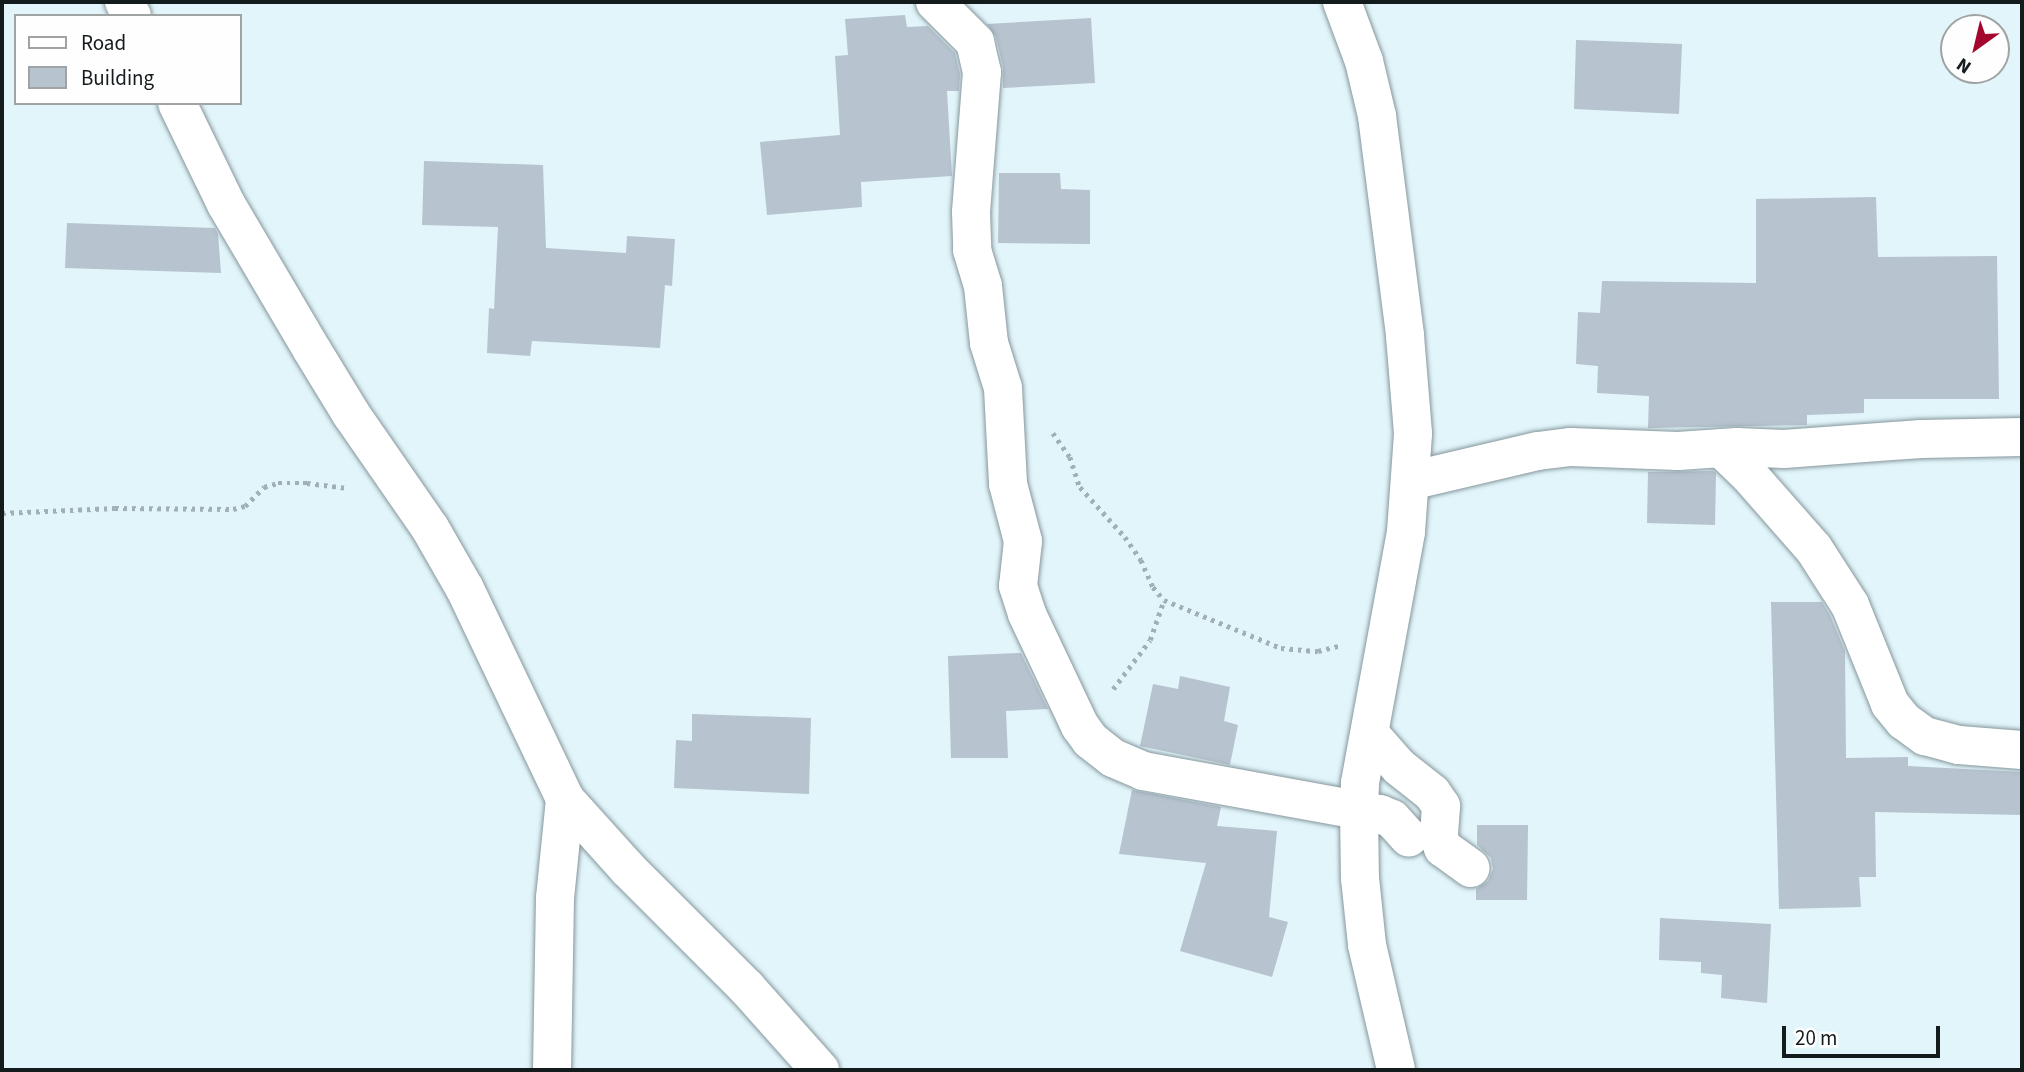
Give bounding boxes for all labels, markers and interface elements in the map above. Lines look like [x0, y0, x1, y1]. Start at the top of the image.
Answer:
legend [14, 14, 242, 105]
north arrow [1940, 14, 2010, 84]
text: Road [81, 28, 126, 58]
text: N [1951, 50, 1977, 80]
text: Building [81, 63, 154, 93]
scale bar [1786, 1012, 1944, 1056]
text: 20 m [1795, 1023, 1837, 1053]

